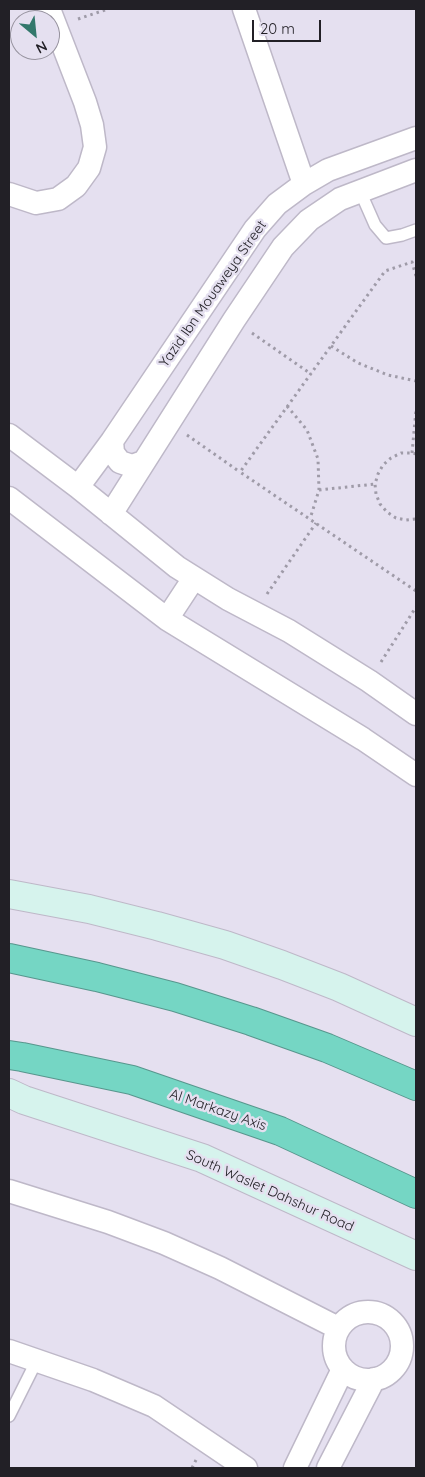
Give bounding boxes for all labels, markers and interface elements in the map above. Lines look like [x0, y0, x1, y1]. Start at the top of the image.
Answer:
north arrow [10, 10, 60, 60]
scale bar [255, 10, 324, 42]
text: 20 m [260, 19, 295, 38]
text: N [33, 37, 50, 58]
street label: Yazid Ibn Mouaweya Street [156, 217, 270, 371]
street label: Al Markazy Axis [167, 1086, 269, 1134]
street label: South Waslet Dahshur Road [184, 1146, 356, 1236]

